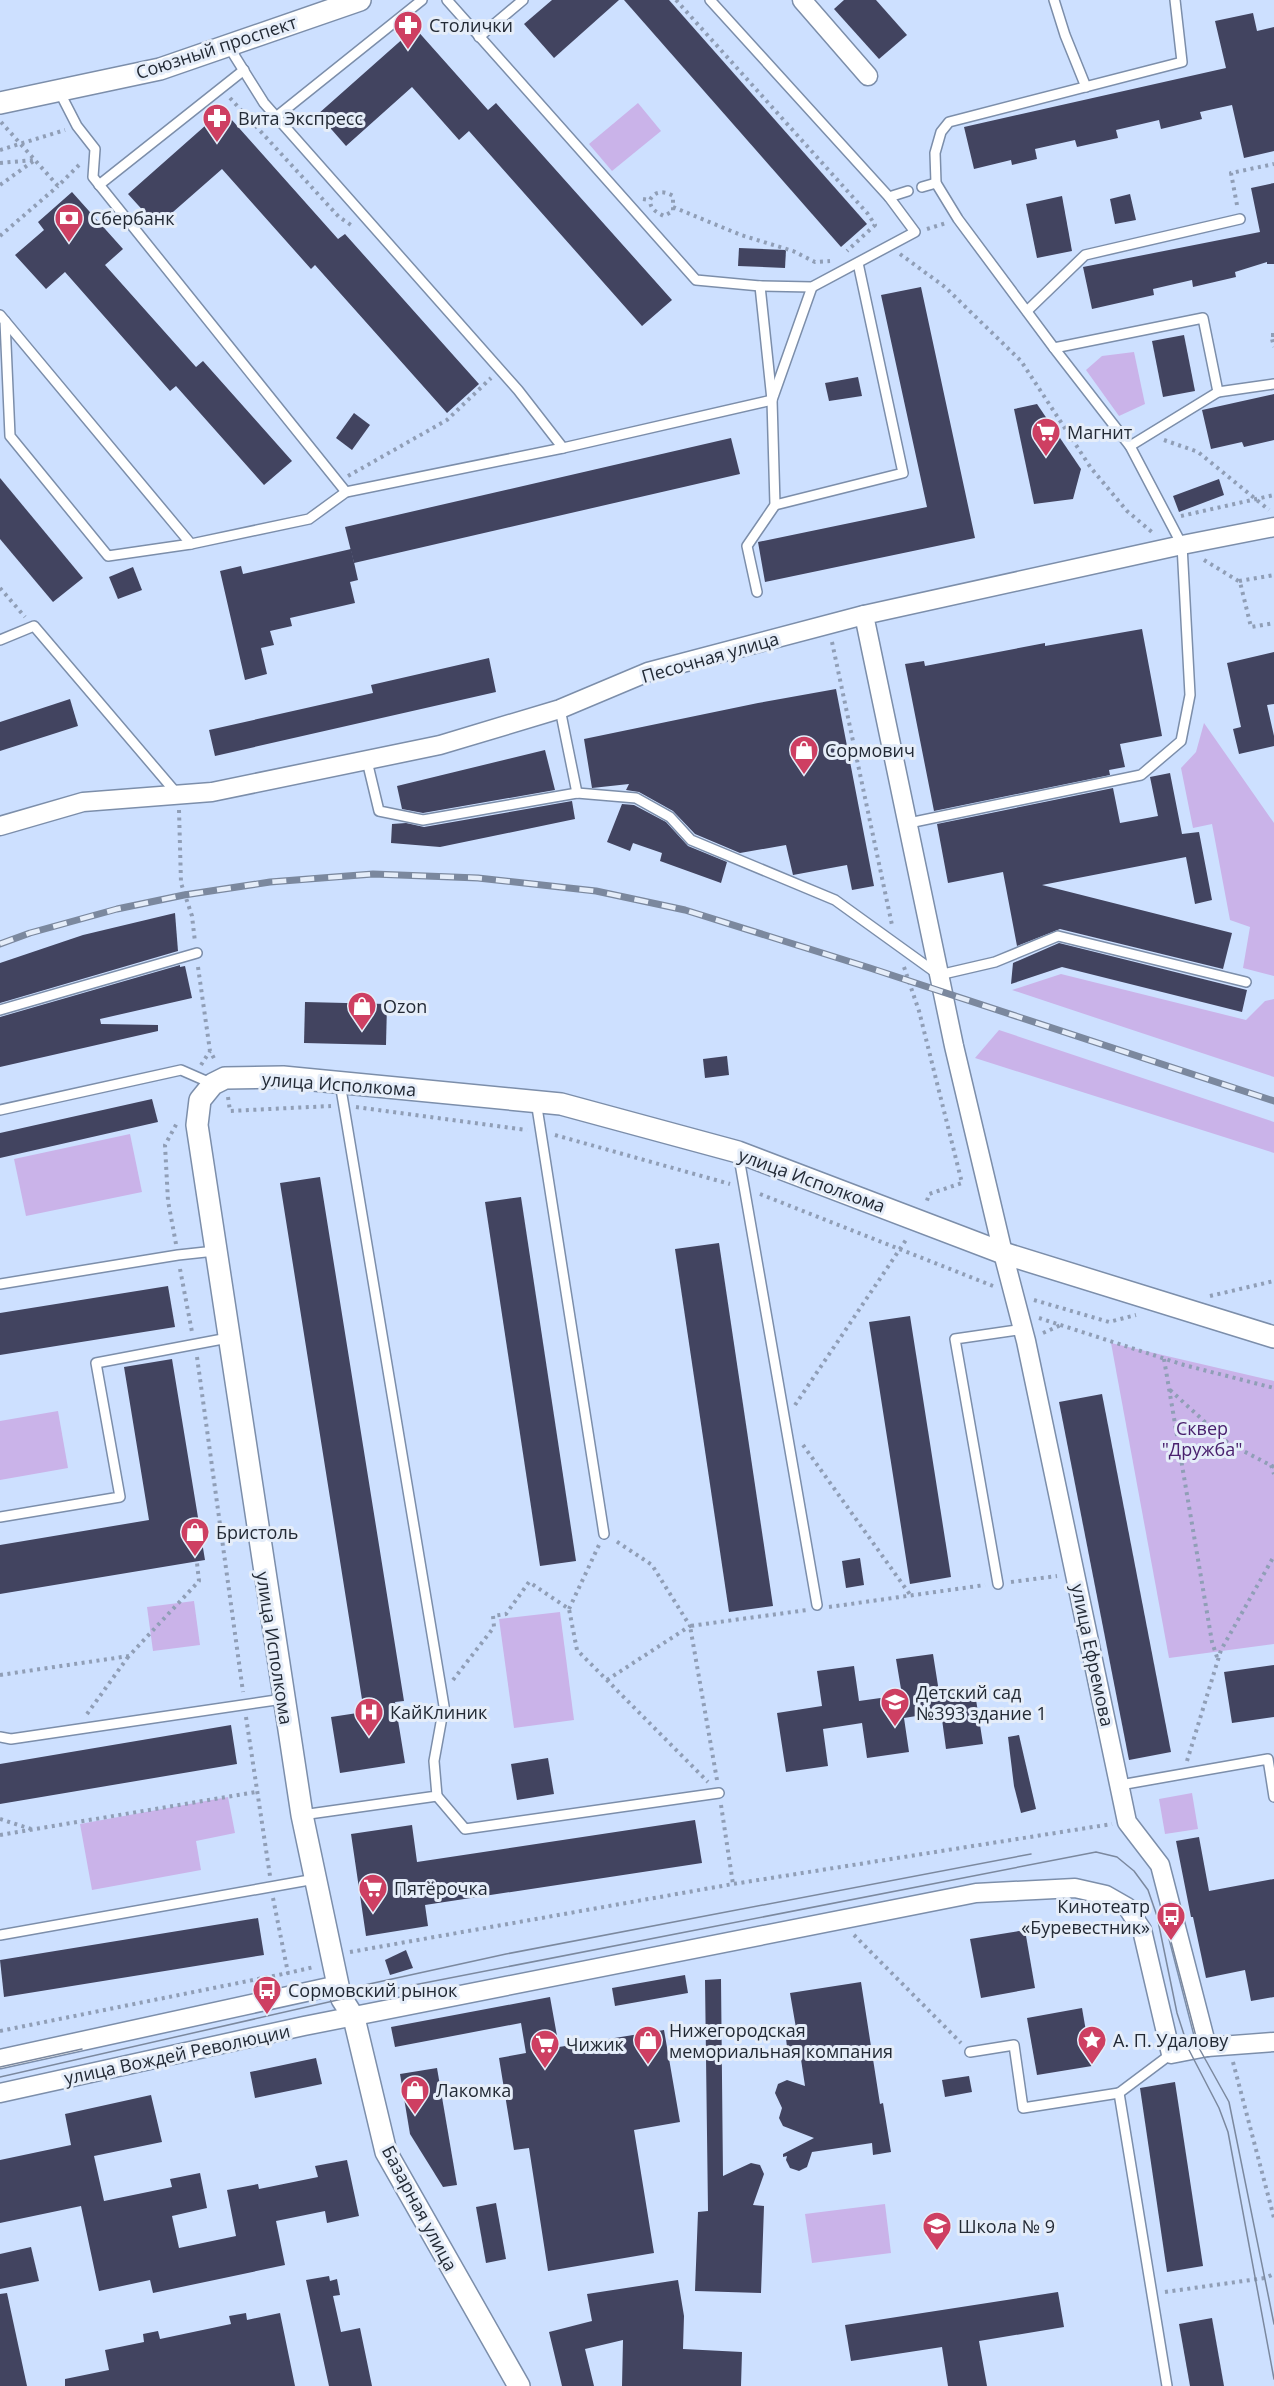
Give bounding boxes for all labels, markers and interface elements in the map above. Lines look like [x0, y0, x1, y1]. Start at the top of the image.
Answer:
street label: Союзный проспект [132, 9, 300, 84]
pharmacy icon: Столички [392, 9, 424, 51]
place label: Столички [429, 13, 513, 37]
pharmacy icon: Вита Экспресс [201, 102, 233, 144]
place label: Вита Экспресс [238, 106, 363, 130]
bank icon: Сбербанк [53, 202, 85, 244]
place label: Сбербанк [90, 206, 175, 230]
supermarket icon: Магнит [1030, 416, 1062, 458]
place label: Магнит [1067, 420, 1133, 444]
street label: Песочная улица [639, 626, 781, 688]
shop icon: Сормович [788, 734, 820, 776]
place label: Сормович [825, 738, 915, 762]
shop icon: Ozon [346, 990, 378, 1032]
place label: Ozon [383, 994, 427, 1018]
street label: улица Исполкома [261, 1067, 417, 1101]
street label: улица Исполкома [735, 1142, 889, 1218]
park label: Сквер "Дружба" [1162, 1416, 1242, 1461]
shop icon: Бристоль [179, 1516, 211, 1558]
place label: Бристоль [216, 1520, 298, 1544]
street label: улица Исполкома [251, 1570, 299, 1726]
street label: улица Ефремова [1066, 1582, 1120, 1728]
place label: Детский сад №393 здание 1 [916, 1680, 1047, 1725]
school or university icon: Детский сад №393 здание 1 [879, 1686, 911, 1728]
hospital icon: КайКлиник [353, 1696, 385, 1738]
place label: КайКлиник [390, 1700, 488, 1724]
supermarket icon: Пятёрочка [357, 1872, 389, 1914]
place label: Пятёрочка [394, 1876, 488, 1900]
place label: Кинотеатр «Буревестник» [1021, 1894, 1150, 1939]
bus stop icon: Кинотеатр «Буревестник» [1155, 1900, 1187, 1942]
bus stop icon: Сормовский рынок [251, 1974, 283, 2016]
place label: Сормовский рынок [288, 1978, 458, 2002]
street label: улица Вождей Революции [62, 2018, 292, 2090]
place label: Нижегородская мемориальная компания [669, 2018, 893, 2063]
shop icon: Нижегородская мемориальная компания [632, 2024, 664, 2066]
place icon: А. П. Удалову [1076, 2024, 1108, 2066]
supermarket icon: Чижик [529, 2028, 561, 2070]
place label: А. П. Удалову [1113, 2028, 1229, 2052]
place label: Чижик [566, 2032, 625, 2056]
shop icon: Лакомка [399, 2074, 431, 2116]
place label: Лакомка [436, 2078, 511, 2102]
street label: Базарная улица [377, 2141, 463, 2275]
school or university icon: Школа № 9 [921, 2210, 953, 2252]
place label: Школа № 9 [958, 2214, 1055, 2238]

